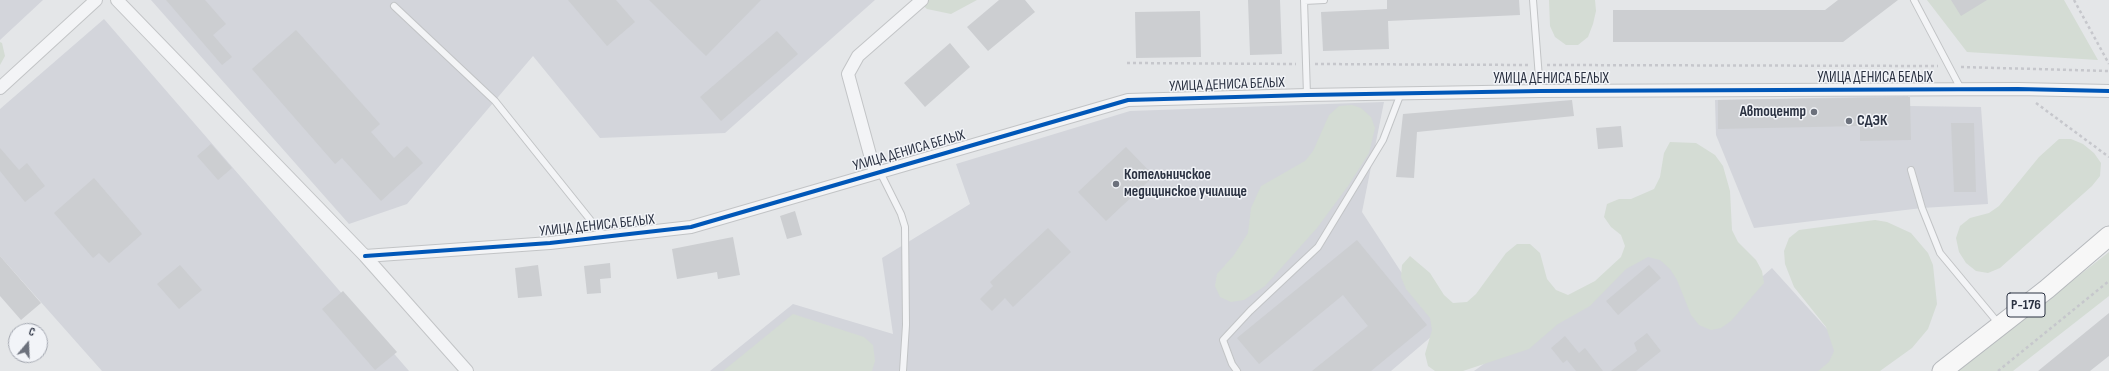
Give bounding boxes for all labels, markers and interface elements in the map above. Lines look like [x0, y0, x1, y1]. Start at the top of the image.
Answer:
street label: УЛИЦА ДЕНИСА БЕЛЫХ [1817, 69, 1933, 87]
street label: УЛИЦА ДЕНИСА БЕЛЫХ [1493, 70, 1609, 88]
street label: УЛИЦА ДЕНИСА БЕЛЫХ [1169, 74, 1285, 96]
place label: Автоцентр [1740, 103, 1806, 121]
marker: Автоцентр [1809, 107, 1819, 117]
place label: СДЭК [1857, 112, 1887, 130]
marker: СДЭК [1844, 116, 1854, 126]
street label: УЛИЦА ДЕНИСА БЕЛЫХ [851, 126, 967, 176]
place label: Котельничское медицинское училище [1124, 166, 1247, 201]
marker: Котельничское медицинское училище [1111, 179, 1121, 189]
street label: УЛИЦА ДЕНИСА БЕЛЫХ [539, 211, 655, 241]
road number: Р-176 [2007, 293, 2045, 317]
north arrow [8, 323, 48, 363]
text: С [27, 325, 37, 339]

